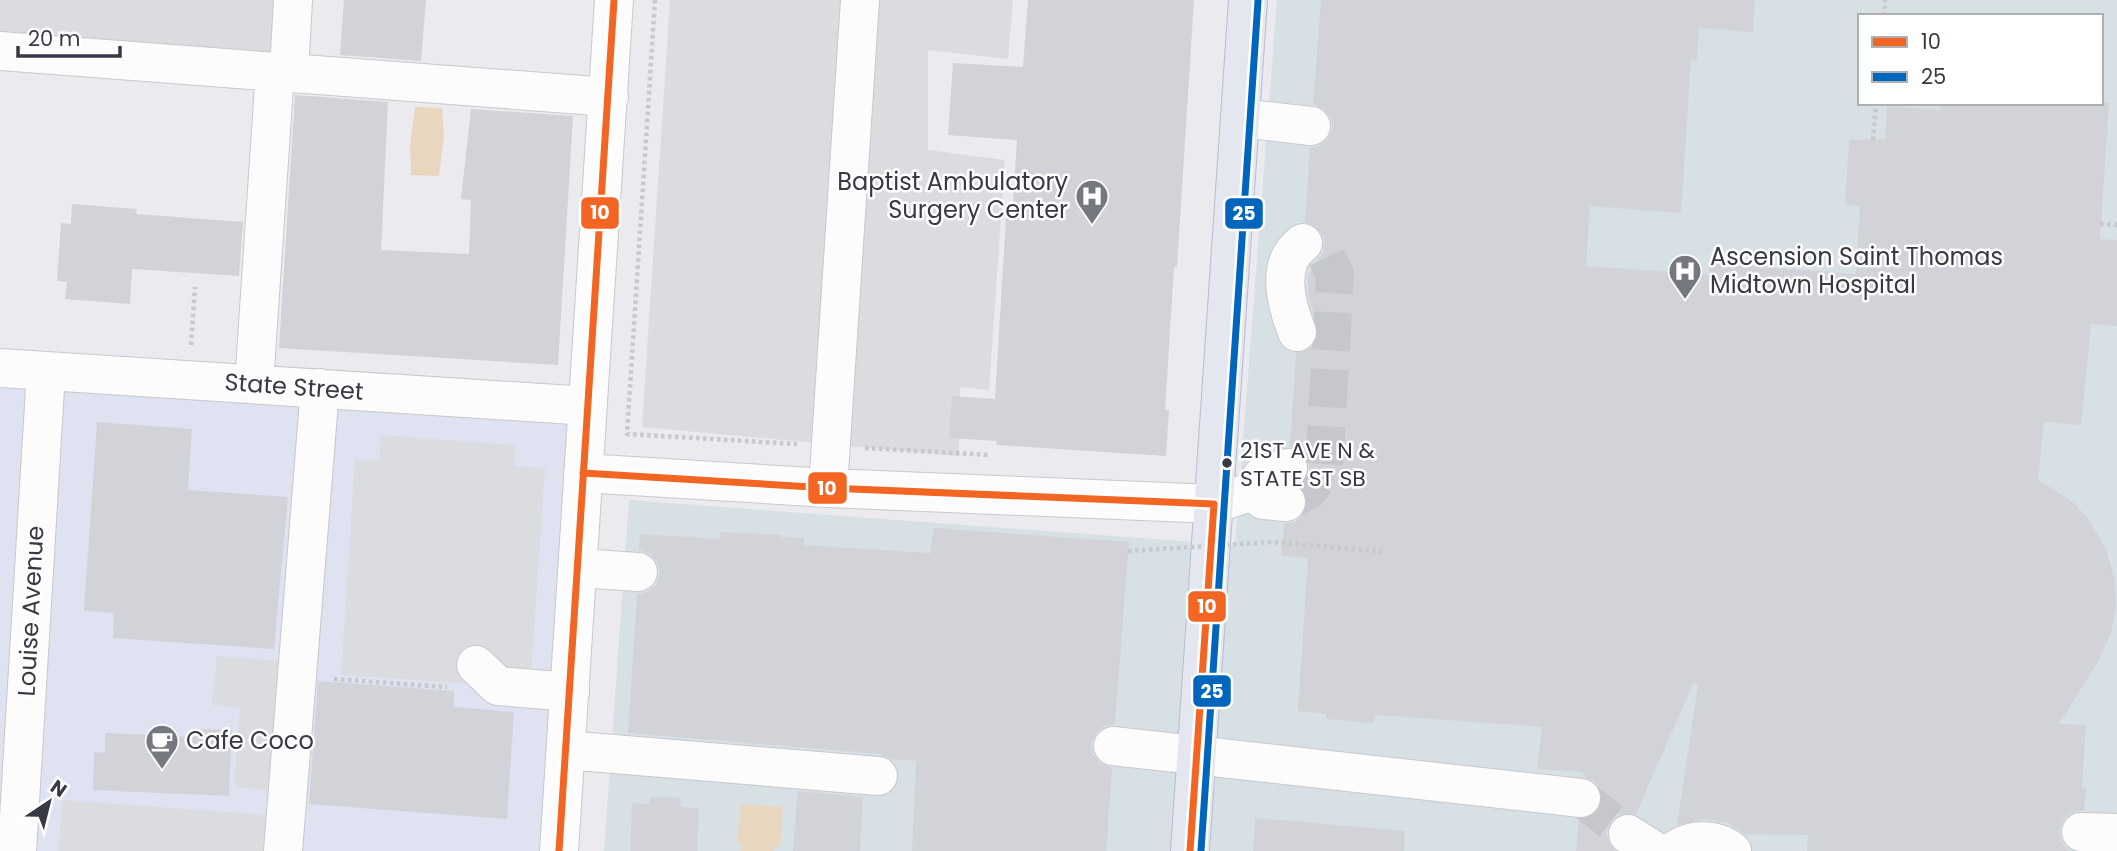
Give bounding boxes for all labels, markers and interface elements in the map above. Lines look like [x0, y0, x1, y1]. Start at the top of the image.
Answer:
scale bar [18, 14, 119, 58]
legend [1858, 14, 2103, 105]
text: 20 m [28, 24, 81, 53]
text: 10 [1921, 27, 1941, 56]
text: 25 [1921, 62, 1946, 91]
place label: Baptist Ambulatory Surgery Center [837, 165, 1068, 226]
hospital icon: Baptist Ambulatory Surgery Center [1073, 177, 1111, 226]
line badge: 10 [580, 196, 620, 230]
line badge: 25 [1224, 197, 1264, 230]
text: 10 [590, 199, 610, 226]
text: 25 [1232, 200, 1256, 227]
place label: Ascension Saint Thomas Midtown Hospital [1710, 240, 2003, 301]
hospital icon: Ascension Saint Thomas Midtown Hospital [1666, 252, 1704, 301]
street label: State Street [223, 365, 365, 408]
place label: 21ST AVE N & STATE ST SB [1240, 435, 1376, 494]
marker: 21ST AVE N & STATE ST SB [1220, 456, 1234, 470]
line badge: 10 [807, 471, 848, 505]
text: 10 [817, 475, 837, 502]
street label: Louise Avenue [10, 525, 51, 697]
line badge: 10 [1187, 590, 1227, 623]
text: 10 [1197, 593, 1217, 620]
line badge: 25 [1192, 674, 1232, 708]
text: 25 [1200, 678, 1224, 705]
cafe icon: Cafe Coco [143, 722, 181, 771]
place label: Cafe Coco [186, 724, 314, 757]
north arrow [14, 767, 84, 837]
text: N [45, 773, 72, 804]

